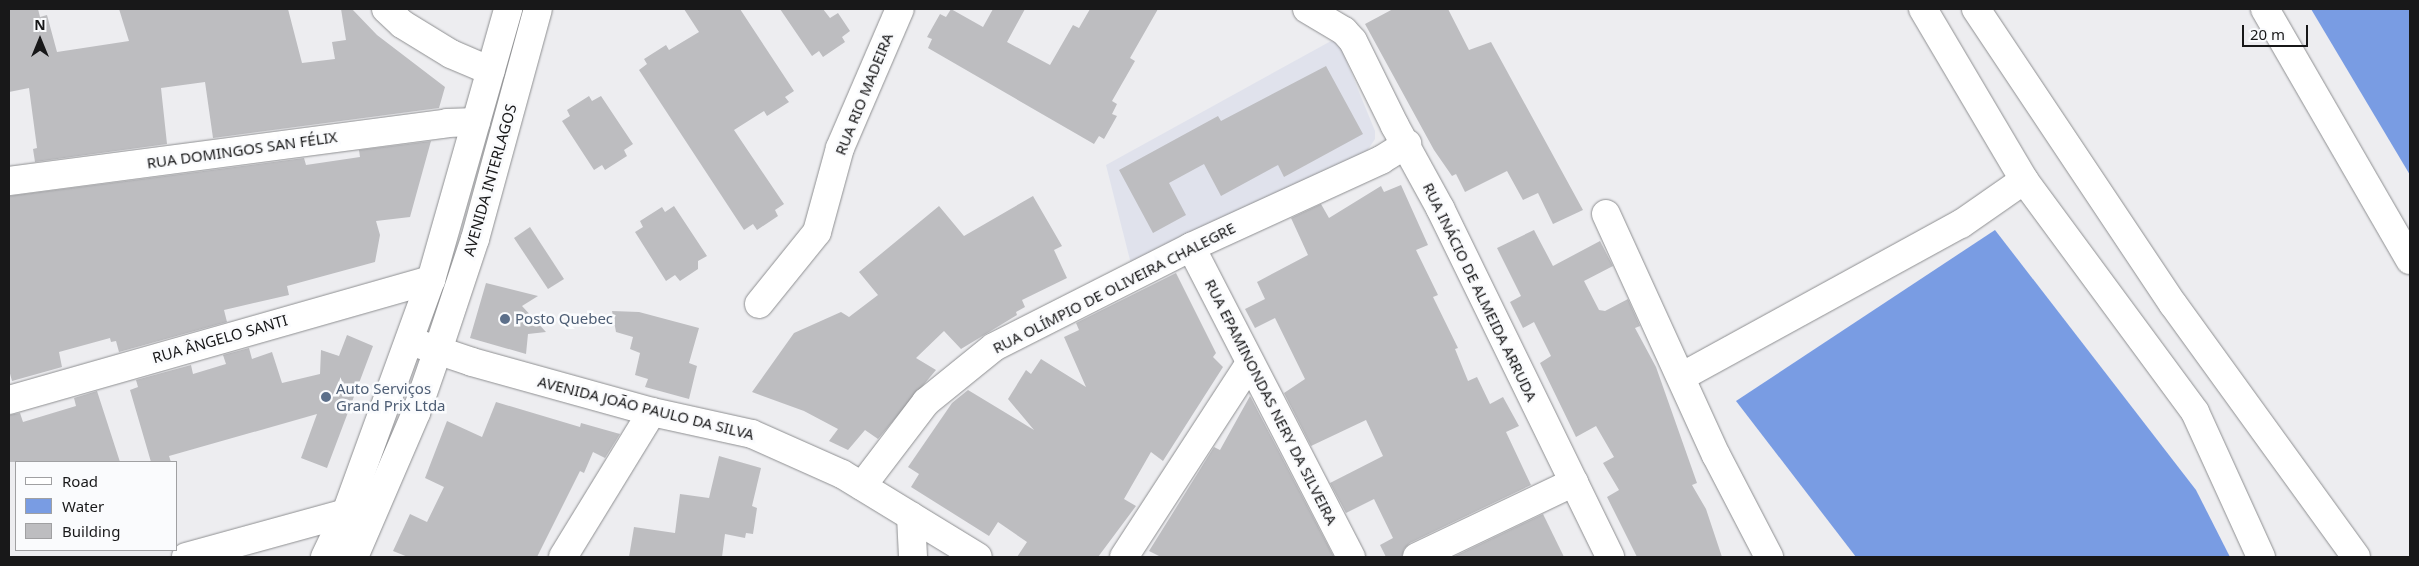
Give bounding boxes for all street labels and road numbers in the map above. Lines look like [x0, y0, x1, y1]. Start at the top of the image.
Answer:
street label: RUA RIO MADEIRA [831, 30, 897, 158]
street label: AVENIDA INTERLAGOS [460, 102, 520, 258]
street label: RUA DOMINGOS SAN FÉLIX [146, 128, 338, 172]
street label: RUA INÁCIO DE ALMEIDA ARRUDA [1419, 180, 1541, 404]
street label: RUA OLÍMPIO DE OLIVEIRA CHALEGRE [990, 219, 1238, 357]
street label: RUA EPAMINONDAS NERY DA SILVEIRA [1201, 276, 1341, 528]
street label: RUA ÂNGELO SANTI [150, 311, 290, 367]
street label: AVENIDA JOÃO PAULO DA SILVA [536, 372, 756, 444]

